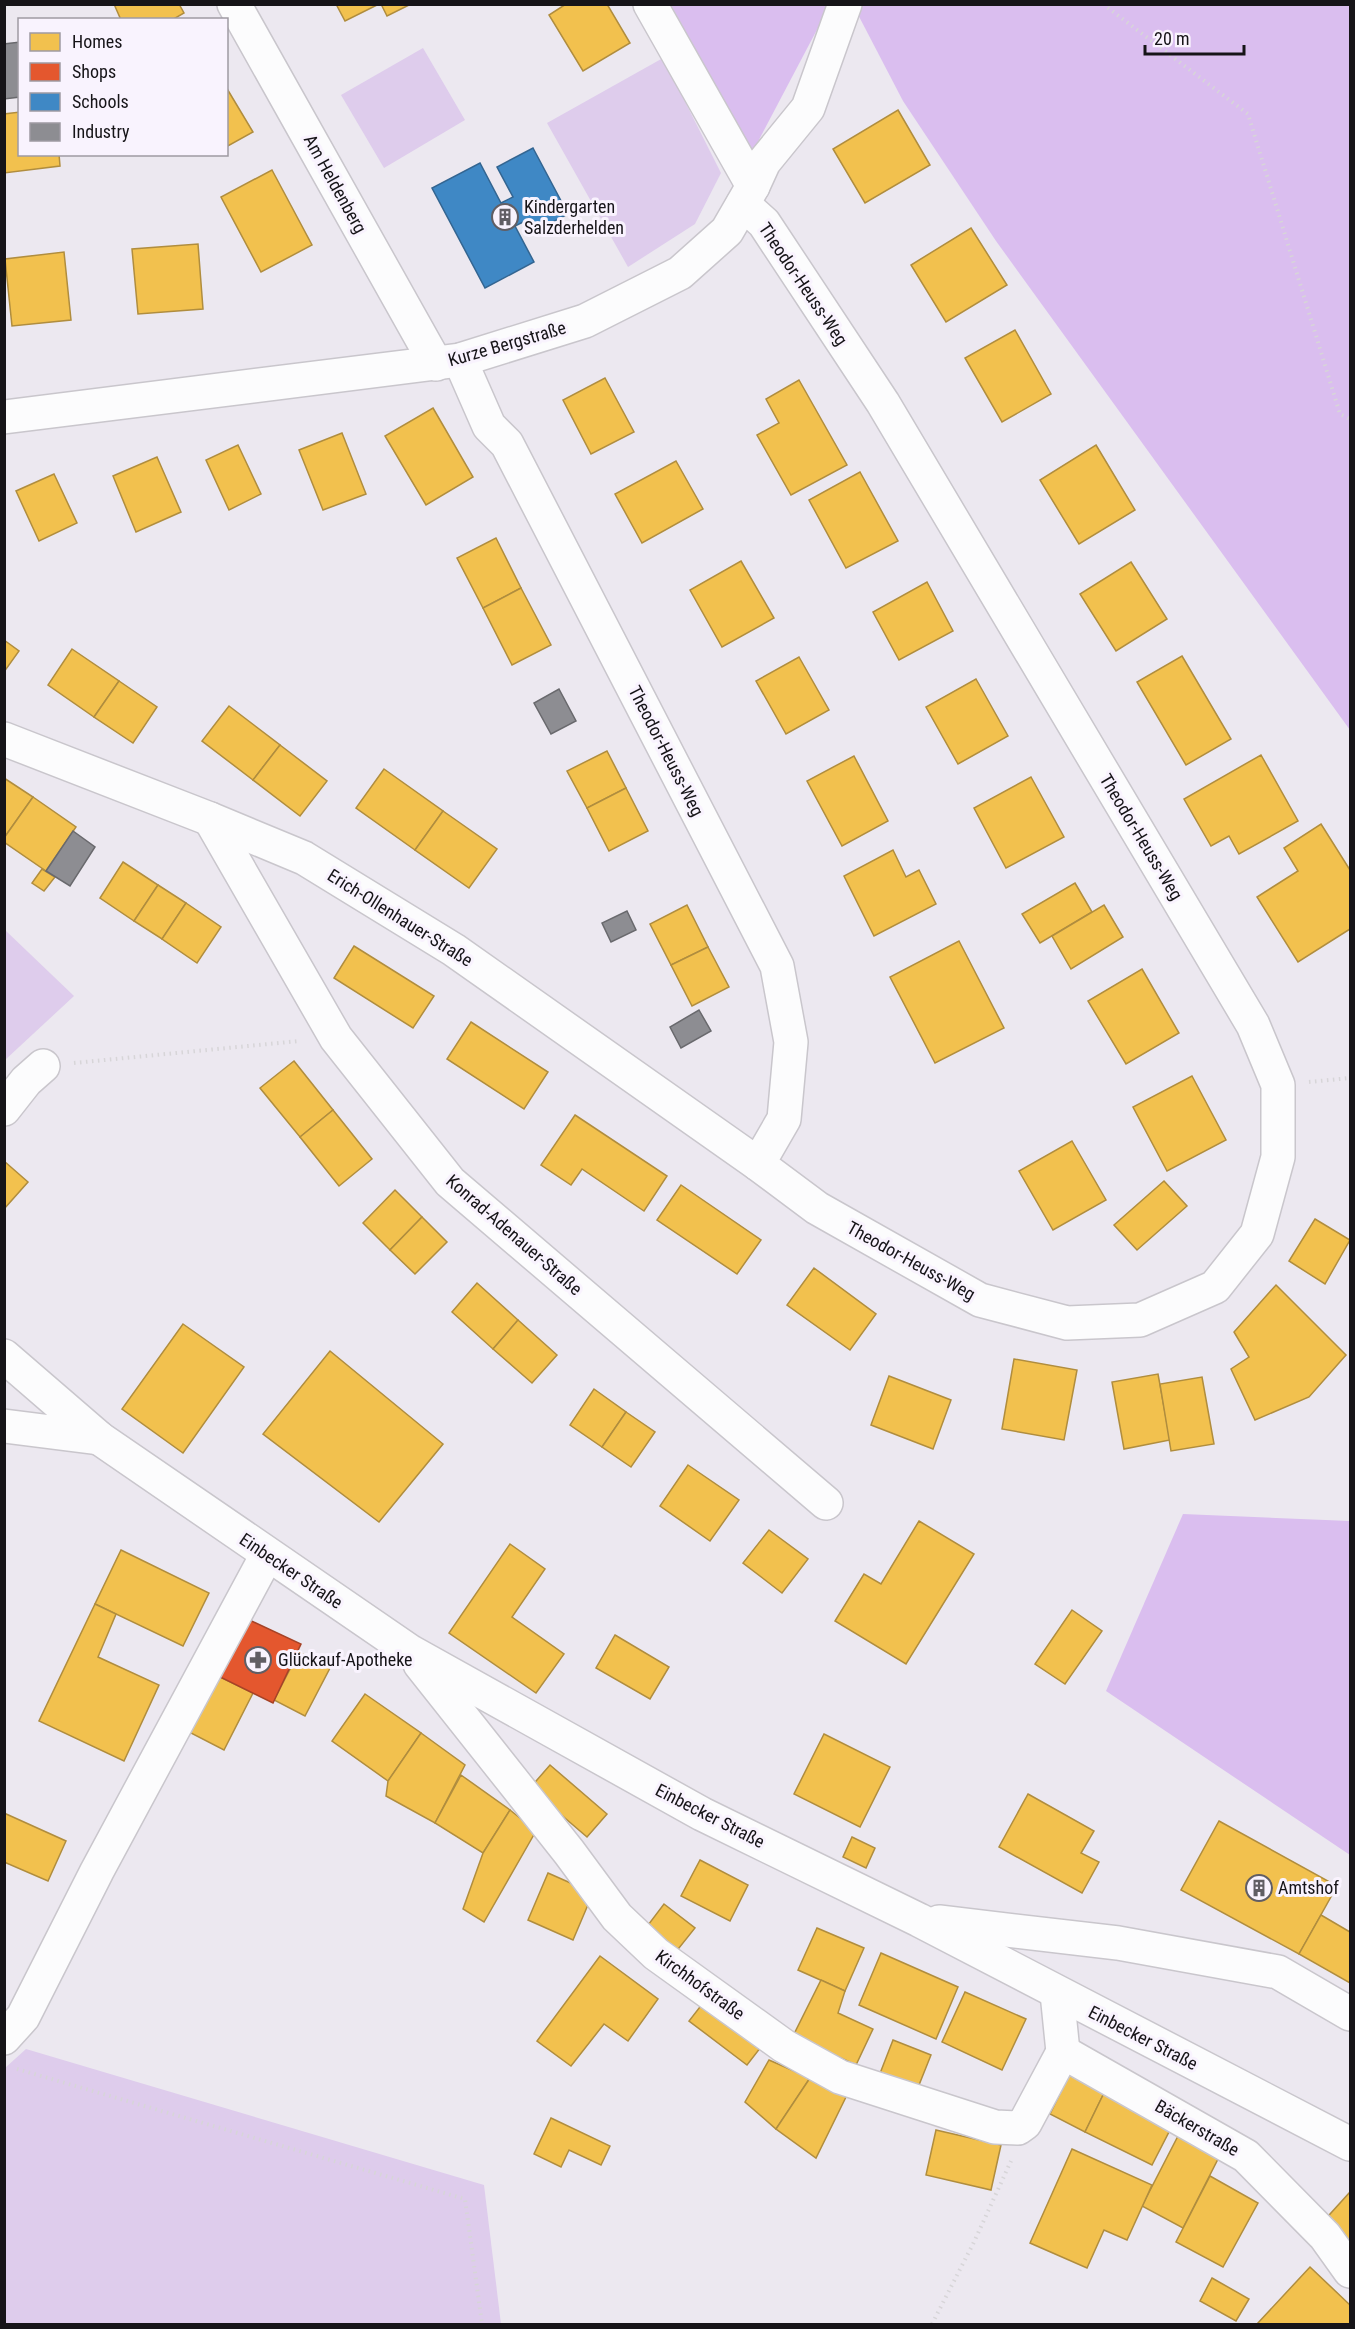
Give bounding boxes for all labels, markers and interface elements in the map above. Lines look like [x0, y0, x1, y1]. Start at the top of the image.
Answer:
legend [18, 18, 228, 156]
scale bar [1145, 18, 1244, 56]
text: 20 m [1154, 28, 1189, 49]
text: Homes [72, 31, 122, 52]
text: Shops [72, 61, 116, 82]
text: Schools [72, 91, 129, 112]
text: Industry [72, 121, 130, 142]
street label: Am Heldenberg [300, 131, 371, 237]
place label: Kindergarten Salzderhelden [524, 196, 624, 238]
building icon: Kindergarten Salzderhelden [490, 202, 520, 232]
street label: Theodor-Heuss-Weg [755, 218, 852, 349]
street label: Kurze Bergstraße [445, 317, 568, 370]
street label: Theodor-Heuss-Weg [625, 682, 708, 819]
street label: Theodor-Heuss-Weg [1096, 770, 1187, 904]
street label: Erich-Ollenhauer-Straße [324, 864, 477, 971]
street label: Konrad-Adenauer-Straße [442, 1170, 586, 1299]
street label: Theodor-Heuss-Weg [843, 1217, 979, 1305]
street label: Einbecker Straße [236, 1528, 347, 1613]
pharmacy icon: Glückauf-Apotheke [243, 1645, 273, 1675]
place label: Glückauf-Apotheke [278, 1649, 413, 1670]
street label: Einbecker Straße [652, 1779, 768, 1852]
building icon: Amtshof [1244, 1873, 1274, 1903]
place label: Amtshof [1278, 1877, 1339, 1898]
street label: Kirchhofstraße [652, 1945, 749, 2024]
street label: Einbecker Straße [1085, 2001, 1201, 2074]
street label: Bäckerstraße [1151, 2095, 1243, 2160]

